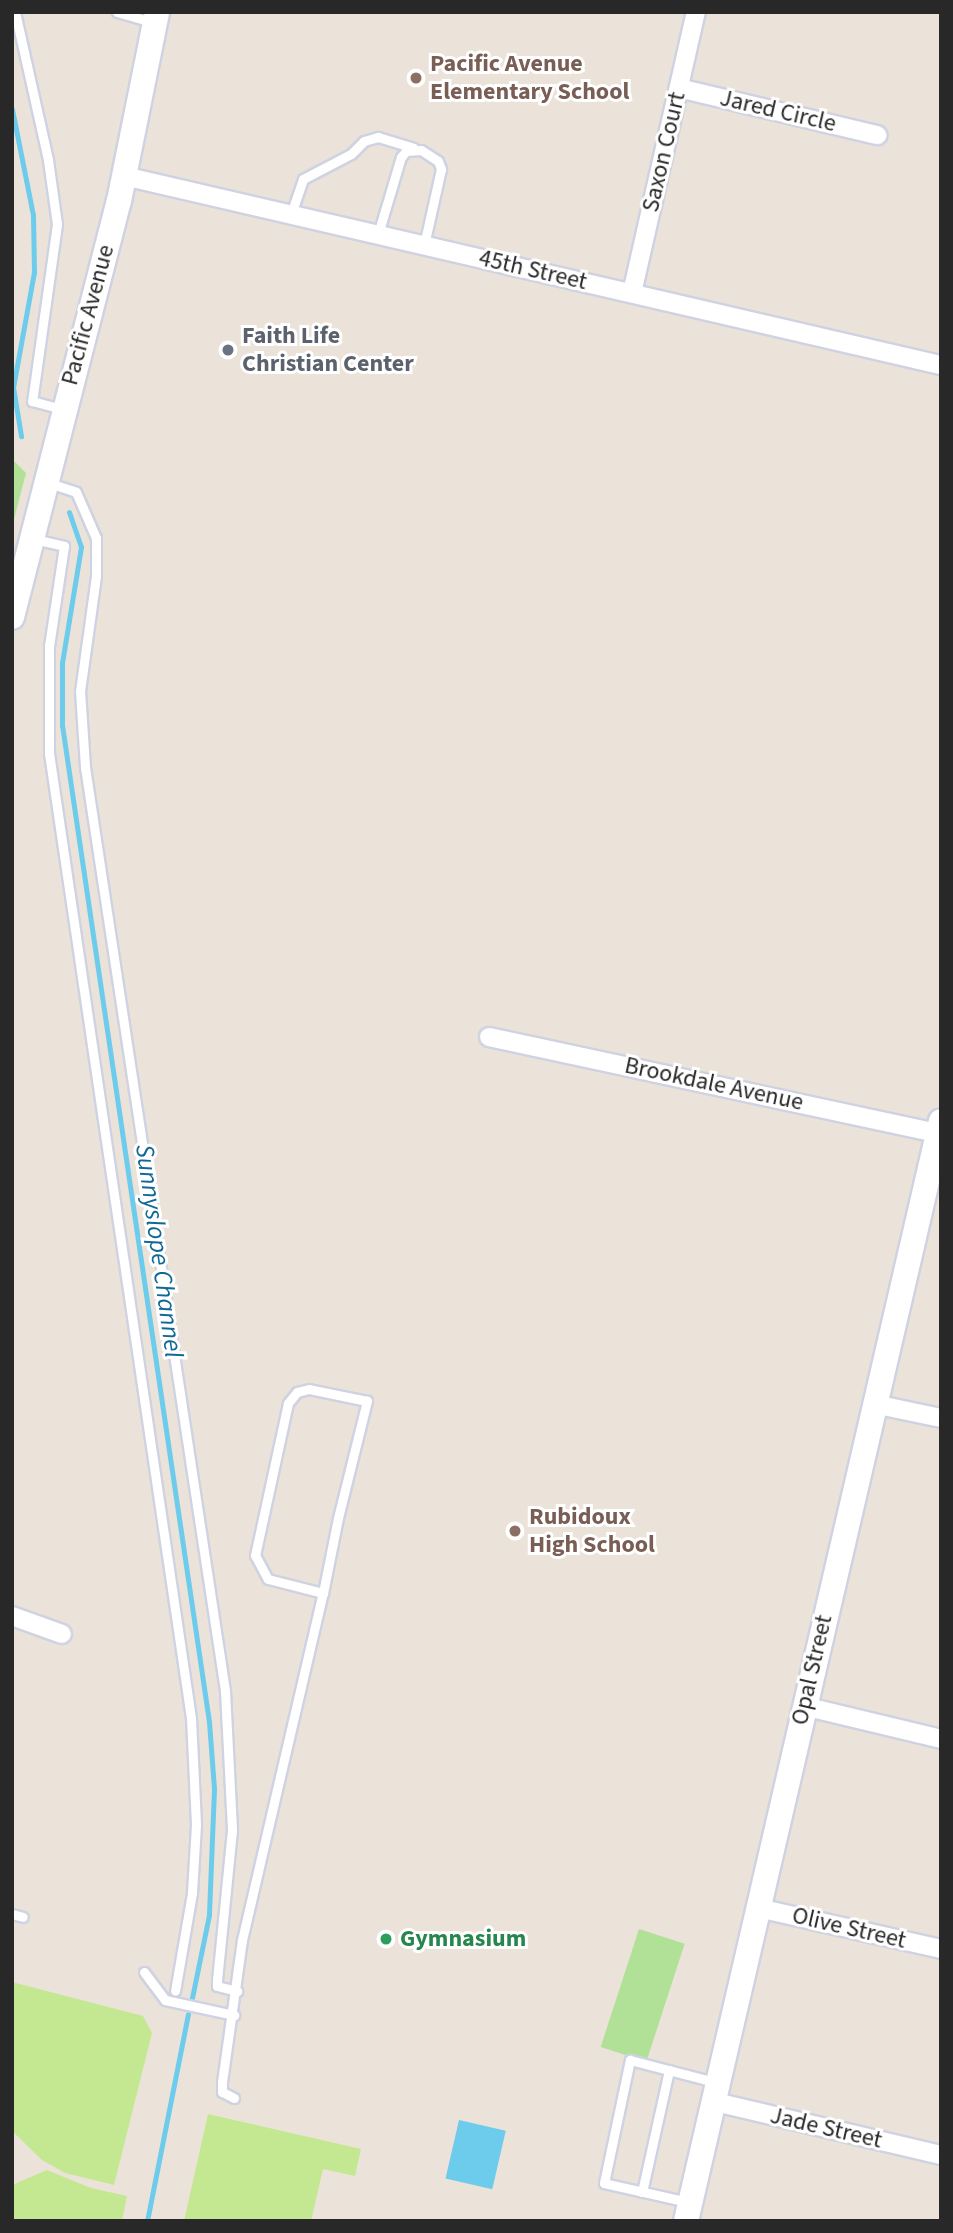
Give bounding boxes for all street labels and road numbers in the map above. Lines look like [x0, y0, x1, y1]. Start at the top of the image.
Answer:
street label: Jared Circle [717, 84, 839, 138]
street label: Saxon Court [636, 89, 692, 215]
street label: Pacific Avenue [55, 242, 121, 388]
street label: 45th Street [476, 244, 590, 296]
street label: Brookdale Avenue [622, 1051, 806, 1117]
street label: Opal Street [785, 1612, 839, 1728]
street label: Olive Street [789, 1901, 909, 1955]
street label: Jade Street [767, 2101, 885, 2155]

